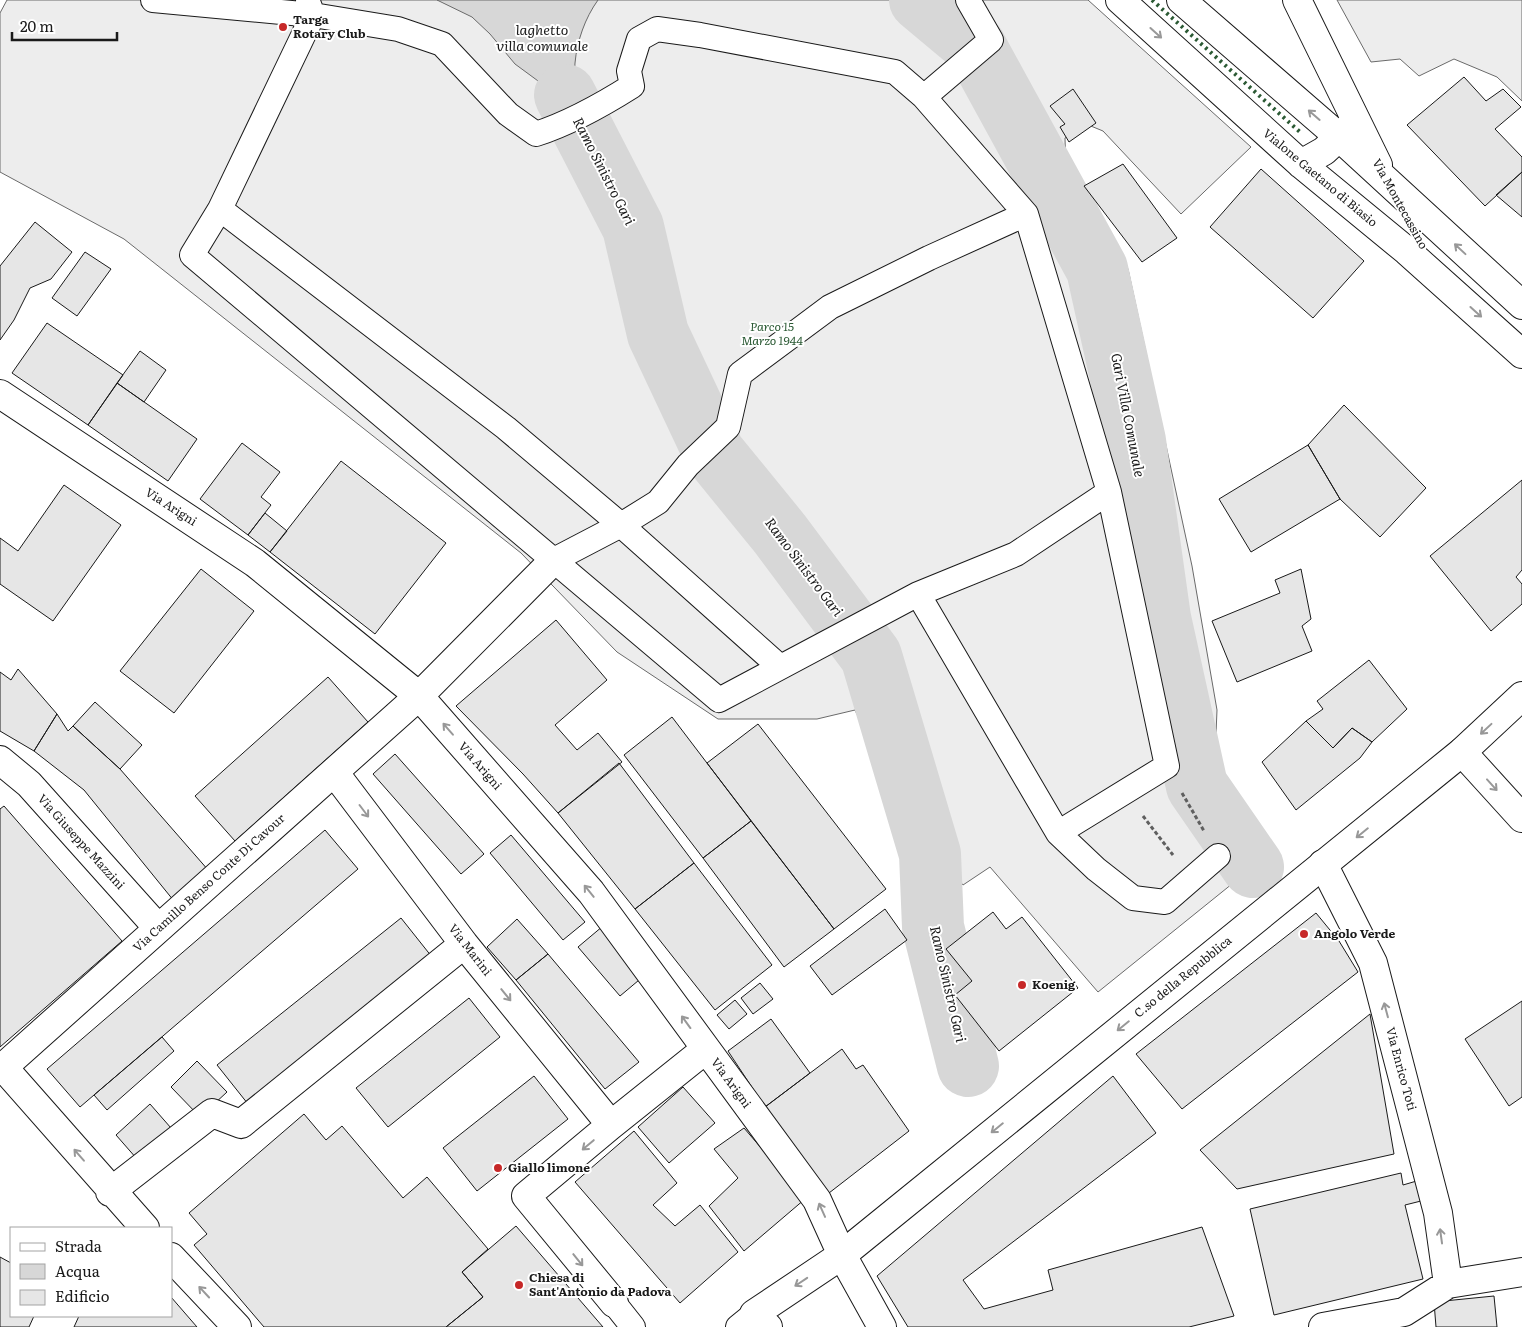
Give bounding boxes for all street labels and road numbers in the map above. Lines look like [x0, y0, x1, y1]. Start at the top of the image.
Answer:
street label: Vialone Gaetano di Biasio [1259, 124, 1382, 231]
street label: Via Montecassino [1369, 155, 1433, 252]
street label: Via Arigni [142, 483, 201, 530]
street label: Via Arigni [455, 737, 507, 793]
street label: Via Giuseppe Mazzini [34, 790, 130, 893]
street label: Via Camillo Benso Conte Di Cavour [128, 809, 289, 956]
street label: Via Marini [445, 920, 497, 979]
street label: C.so della Repubblica [1130, 931, 1235, 1021]
street label: Via Enrico Toti [1382, 1025, 1422, 1112]
street label: Via Arigni [707, 1053, 756, 1111]

